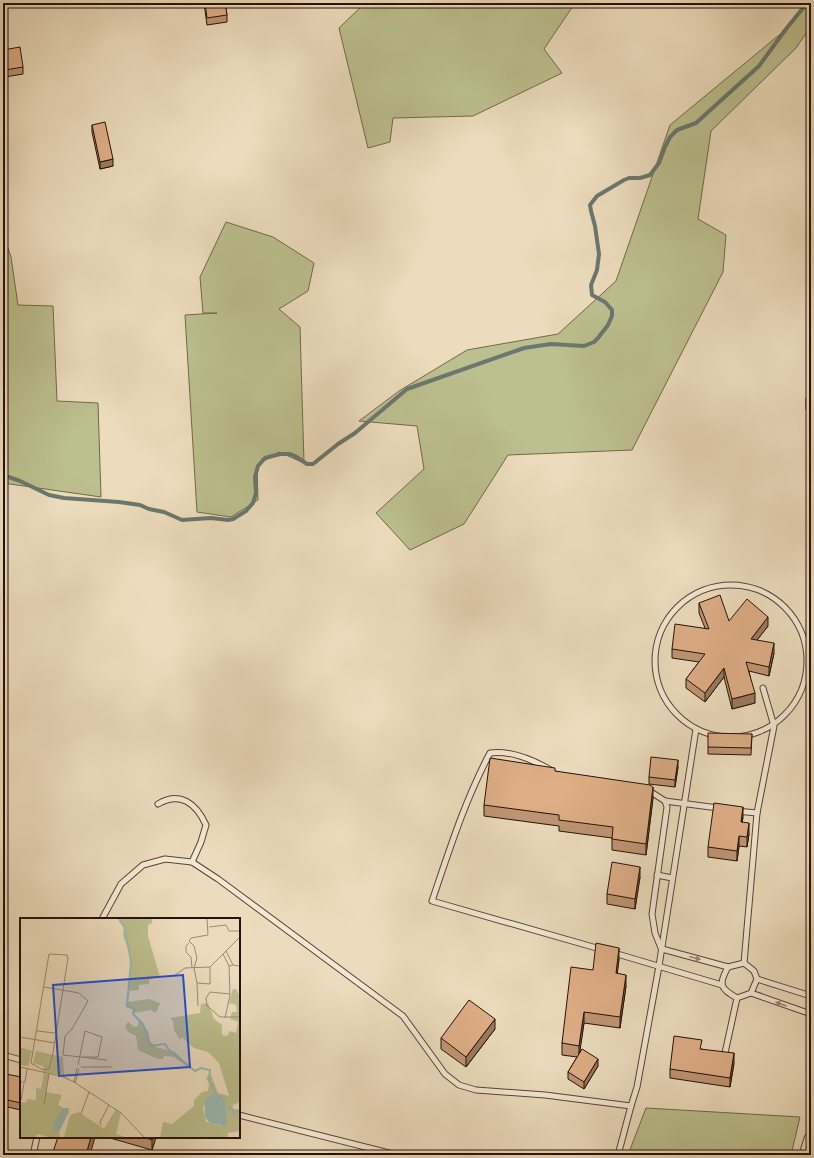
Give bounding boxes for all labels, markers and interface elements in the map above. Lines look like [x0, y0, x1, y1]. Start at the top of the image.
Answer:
inset map [20, 918, 240, 1138]
one-way arrow [689, 955, 701, 961]
one-way arrow [775, 1000, 787, 1006]

